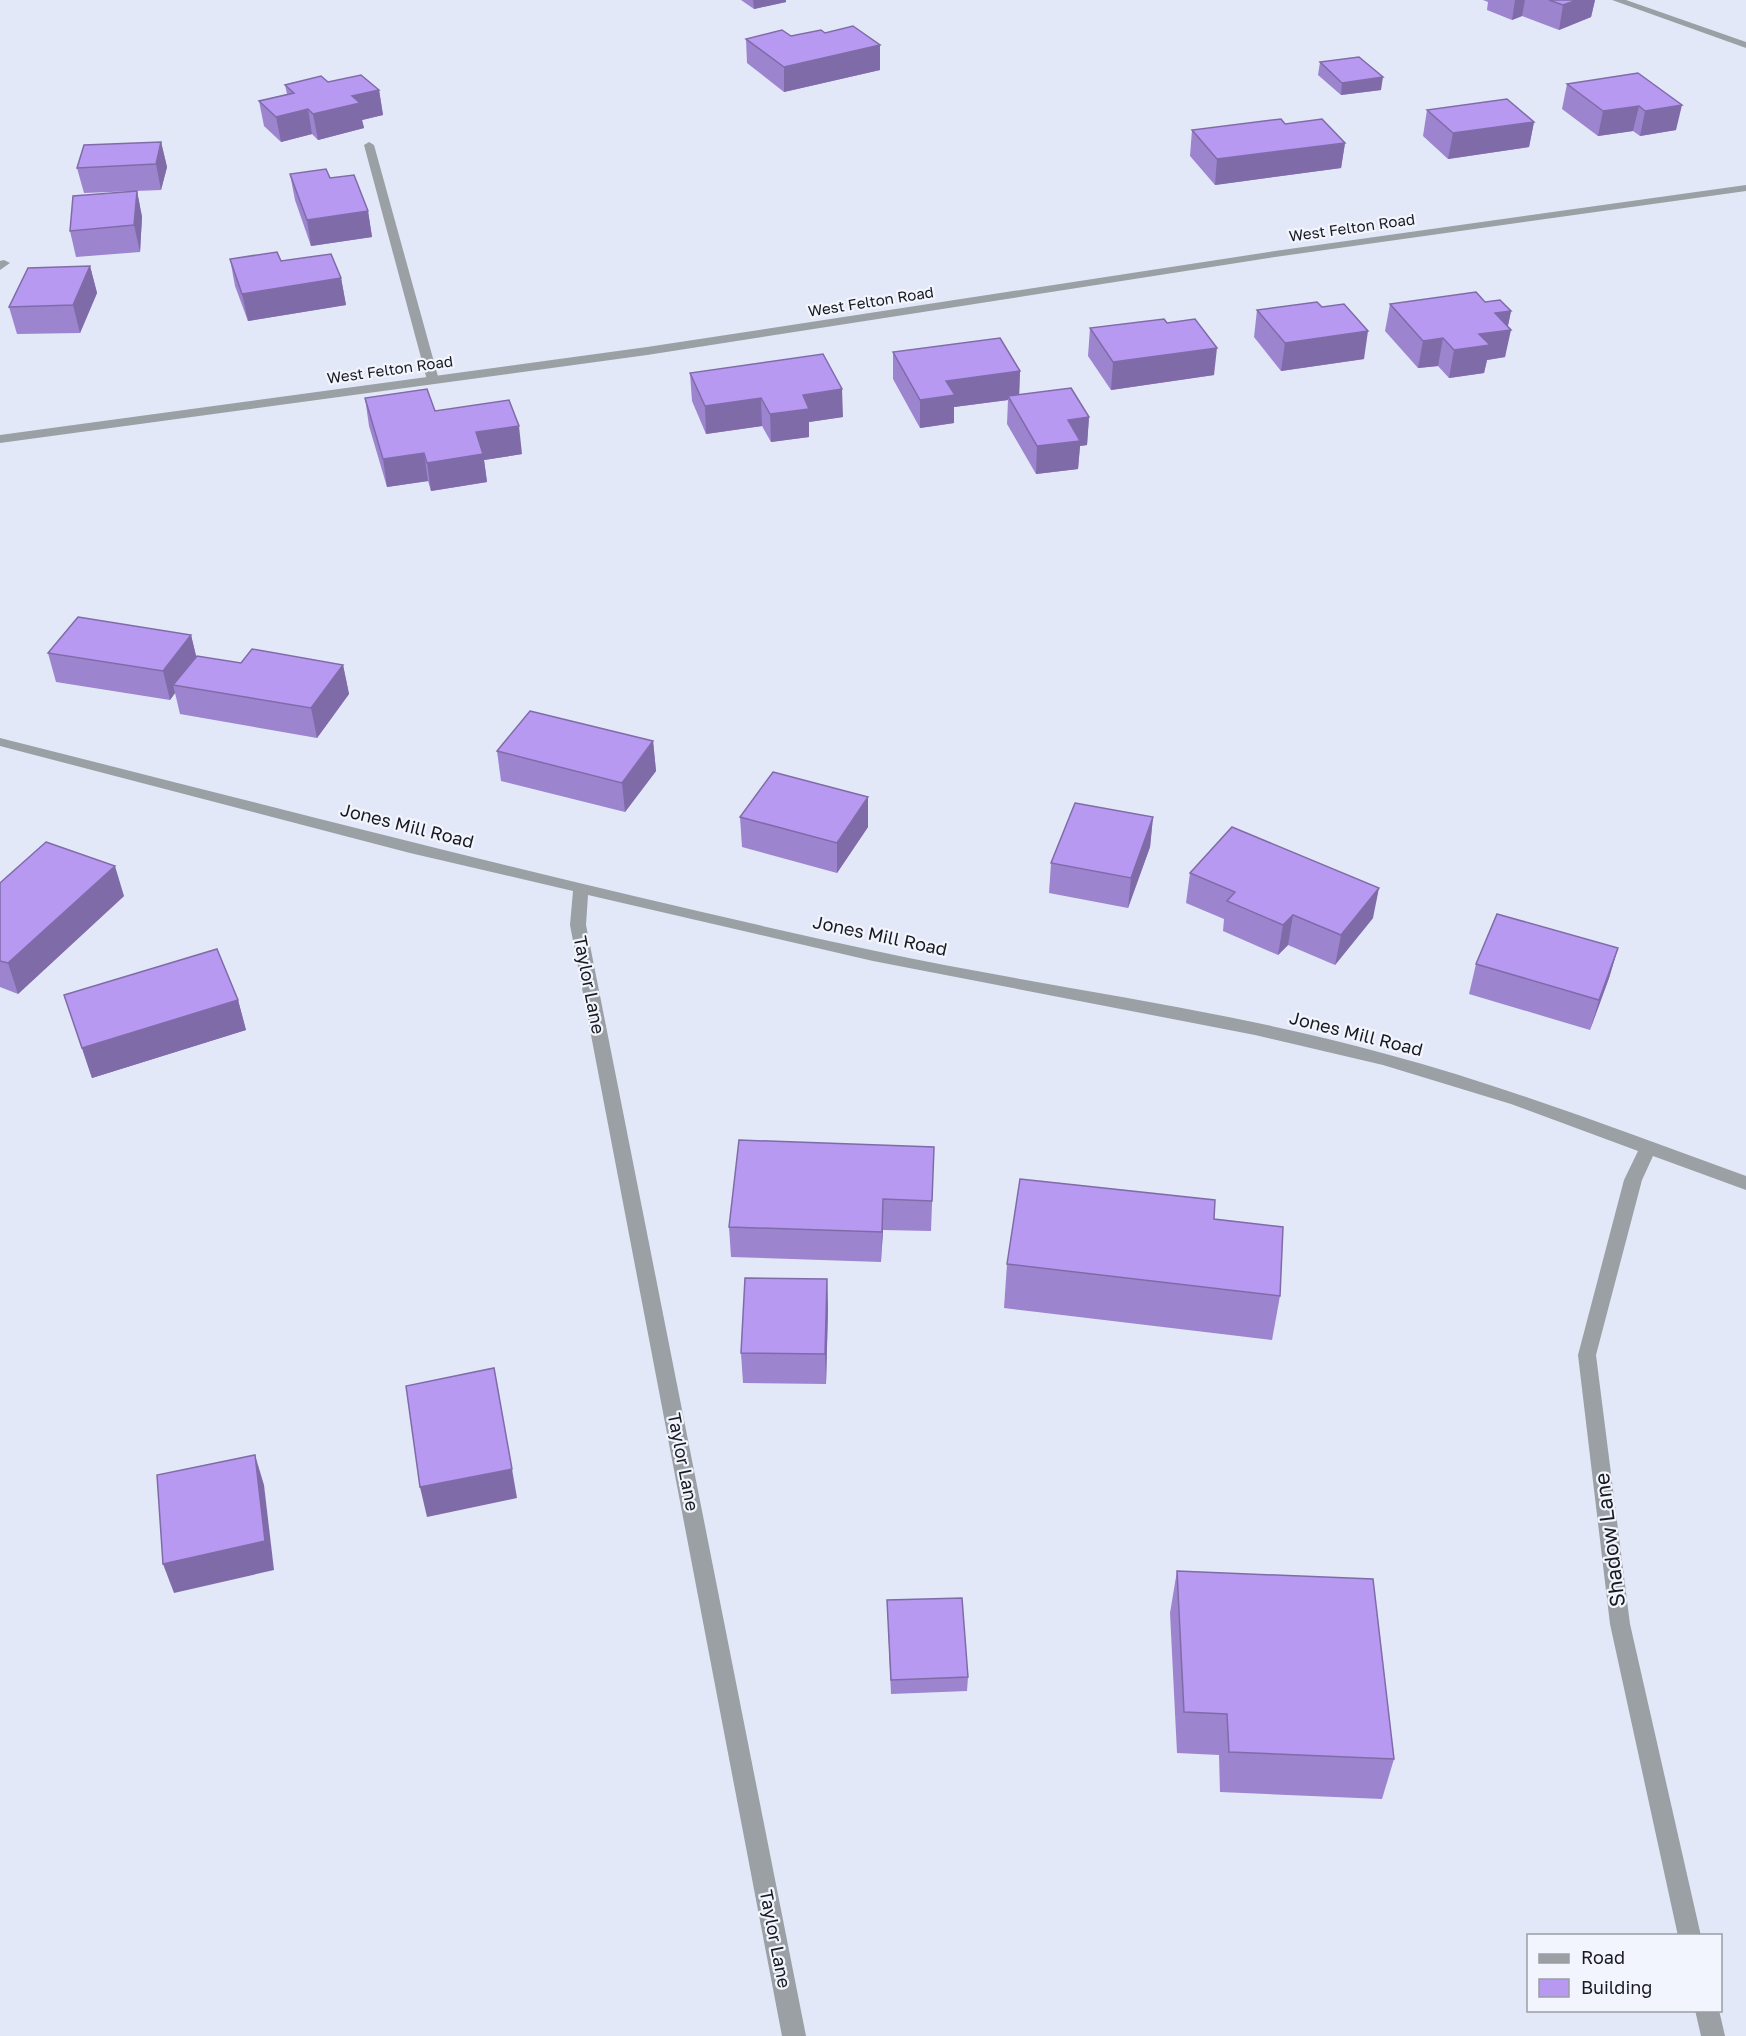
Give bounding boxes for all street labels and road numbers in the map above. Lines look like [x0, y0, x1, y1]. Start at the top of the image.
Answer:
street label: West Felton Road [1288, 209, 1416, 245]
street label: West Felton Road [807, 282, 935, 320]
street label: West Felton Road [326, 351, 454, 387]
street label: Jones Mill Road [338, 798, 476, 852]
street label: Jones Mill Road [811, 910, 949, 960]
street label: Taylor Lane [570, 934, 610, 1036]
street label: Jones Mill Road [1287, 1006, 1425, 1060]
street label: Taylor Lane [664, 1411, 704, 1513]
street label: Shadow Lane [1588, 1472, 1630, 1609]
street label: Taylor Lane [756, 1888, 796, 1990]

